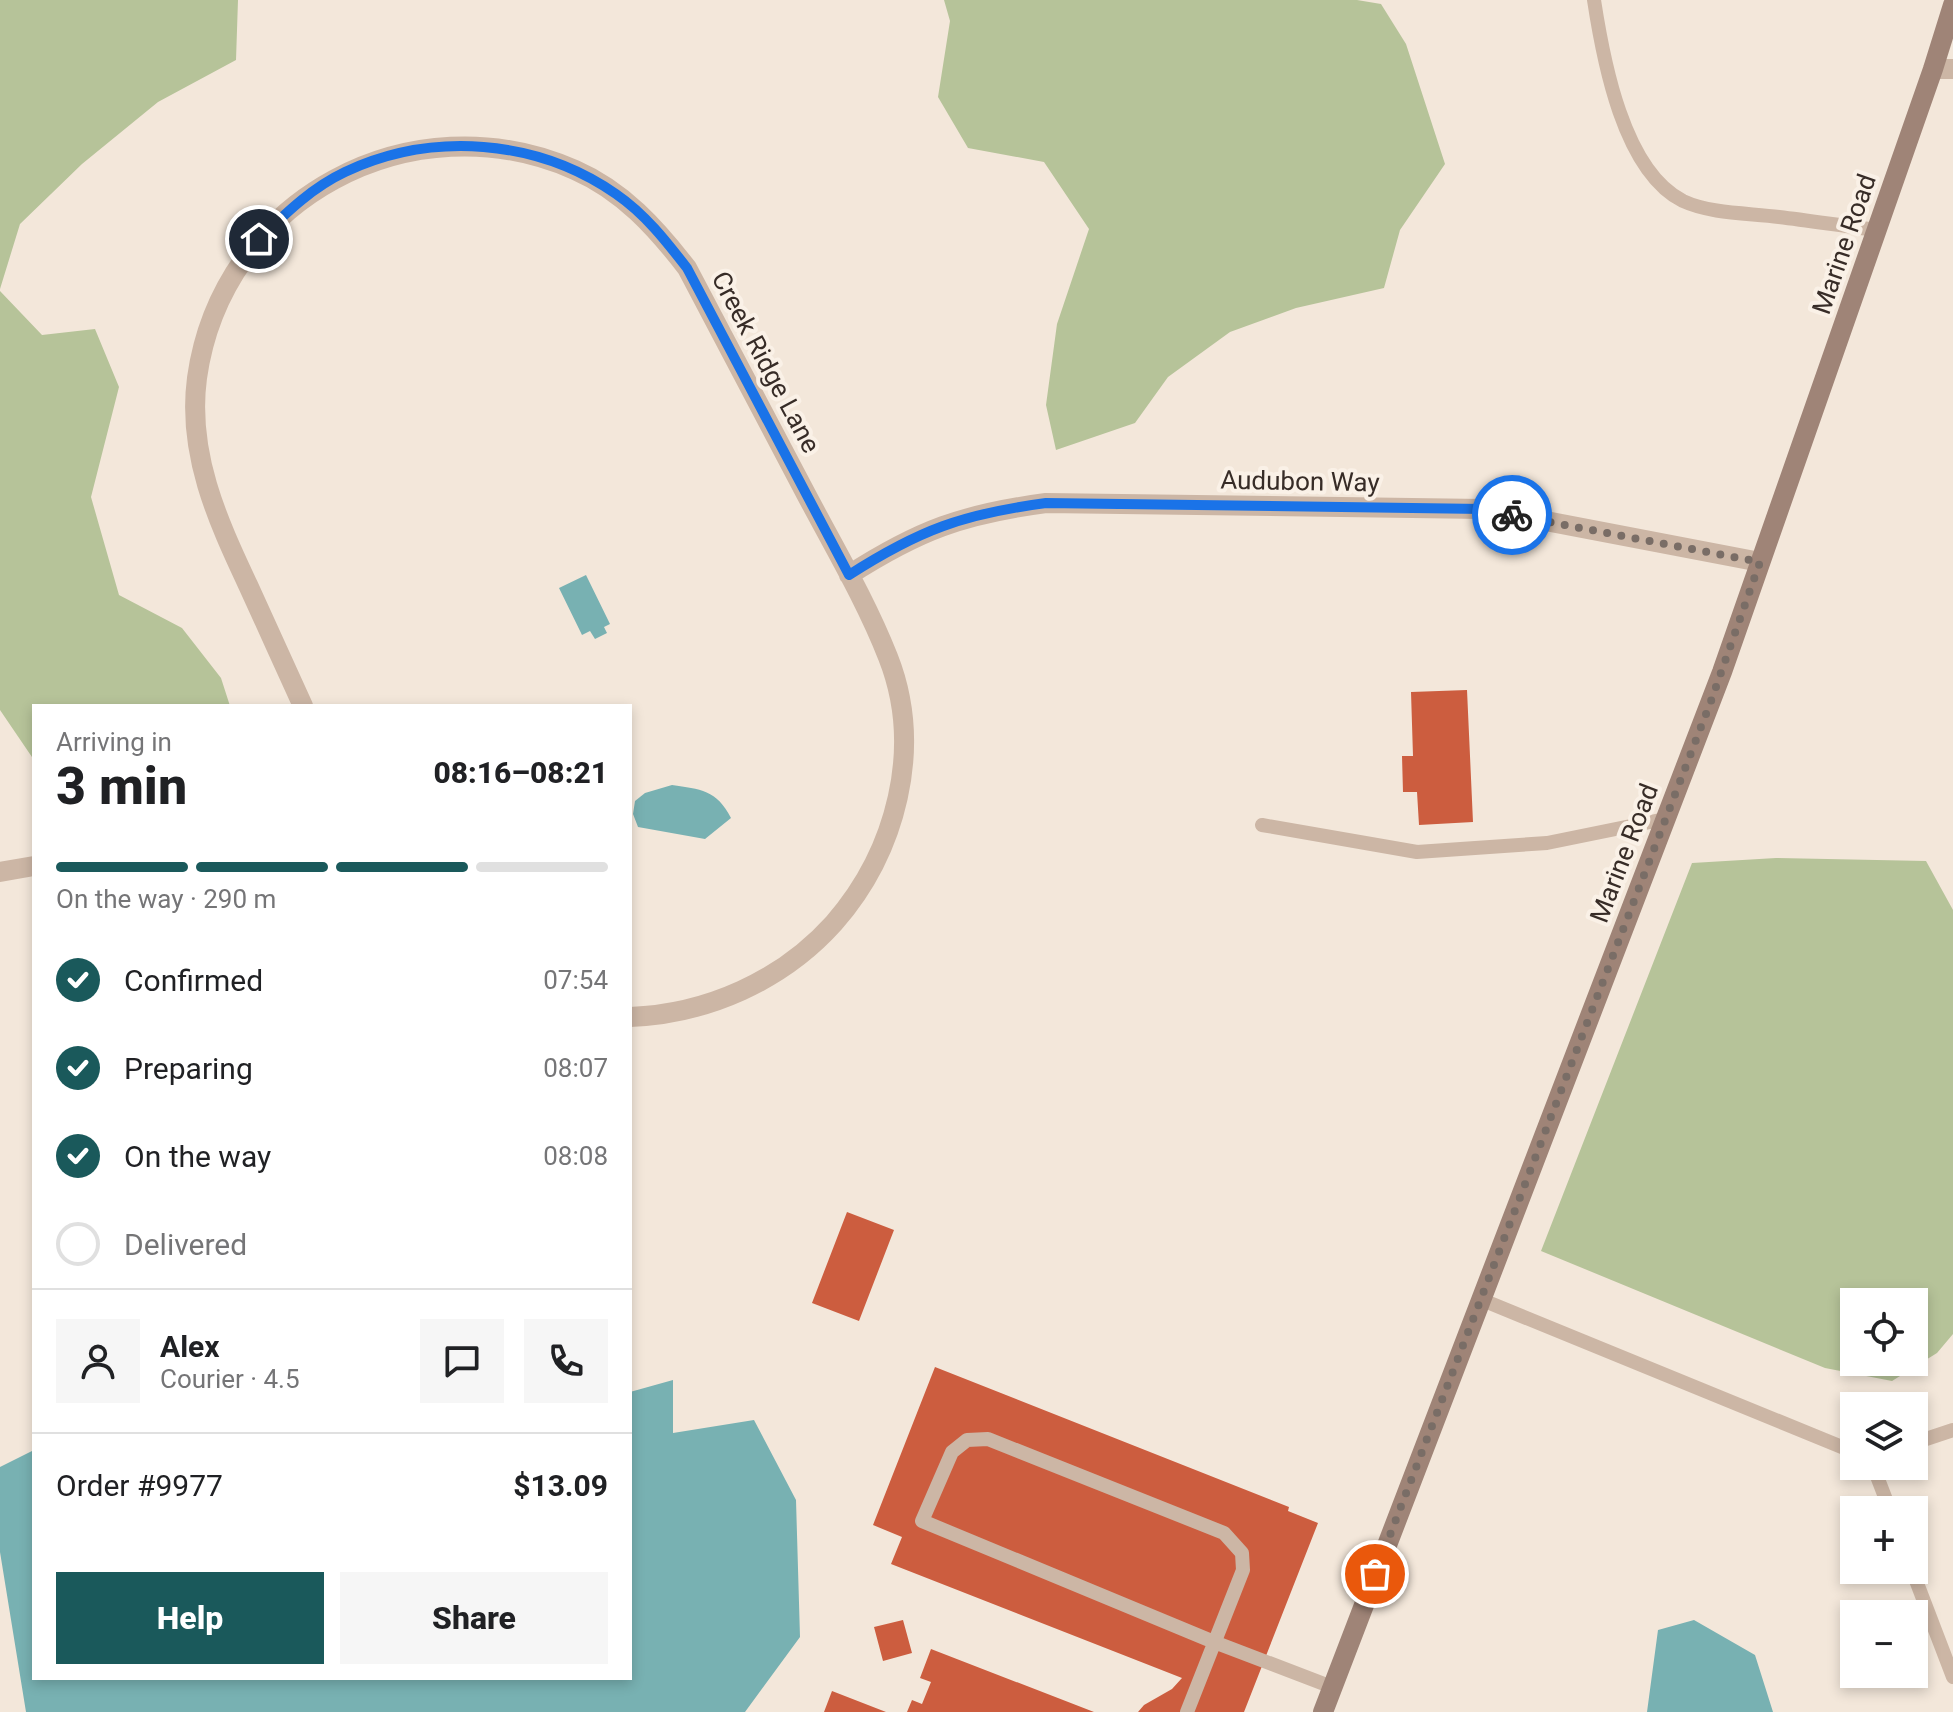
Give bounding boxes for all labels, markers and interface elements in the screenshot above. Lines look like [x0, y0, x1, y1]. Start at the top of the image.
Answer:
street label: Marine Road [1806, 170, 1882, 318]
pin [225, 205, 293, 273]
icon: home [237, 217, 281, 261]
street label: Creek Ridge Lane [706, 266, 826, 458]
street label: Audubon Way [1220, 465, 1380, 497]
courier [1472, 475, 1552, 555]
icon: bike [1490, 493, 1534, 537]
text: Arriving in [56, 727, 172, 757]
text: 08:16–08:21 [433, 755, 608, 790]
text: 3 min [56, 756, 187, 817]
street label: Marine Road [1584, 779, 1664, 927]
text: On the way · 290 m [56, 884, 276, 914]
icon: check [56, 958, 100, 1002]
text: Confirmed [124, 963, 263, 998]
text: 07:54 [543, 965, 608, 995]
icon: check [56, 1046, 100, 1090]
text: Preparing [124, 1051, 253, 1086]
text: 08:07 [543, 1053, 608, 1083]
icon: check [56, 1134, 100, 1178]
text: On the way [124, 1139, 271, 1174]
text: 08:08 [543, 1141, 608, 1171]
text: Delivered [124, 1227, 247, 1262]
map controls [1840, 1288, 1928, 1688]
button: locate [1840, 1288, 1928, 1376]
button: person [56, 1319, 140, 1403]
button: chat [420, 1319, 504, 1403]
button: phone [524, 1319, 608, 1403]
text: Alex [160, 1329, 220, 1364]
text: Courier · 4.5 [160, 1364, 300, 1394]
button: layers [1840, 1392, 1928, 1480]
text: Order #9977 [56, 1468, 223, 1503]
text: $13.09 [513, 1468, 608, 1503]
button: + [1840, 1496, 1928, 1584]
pin [1341, 1540, 1409, 1608]
icon: bag [1353, 1552, 1397, 1596]
button: Help [56, 1572, 324, 1664]
button: Share [340, 1572, 608, 1664]
button: − [1840, 1600, 1928, 1688]

